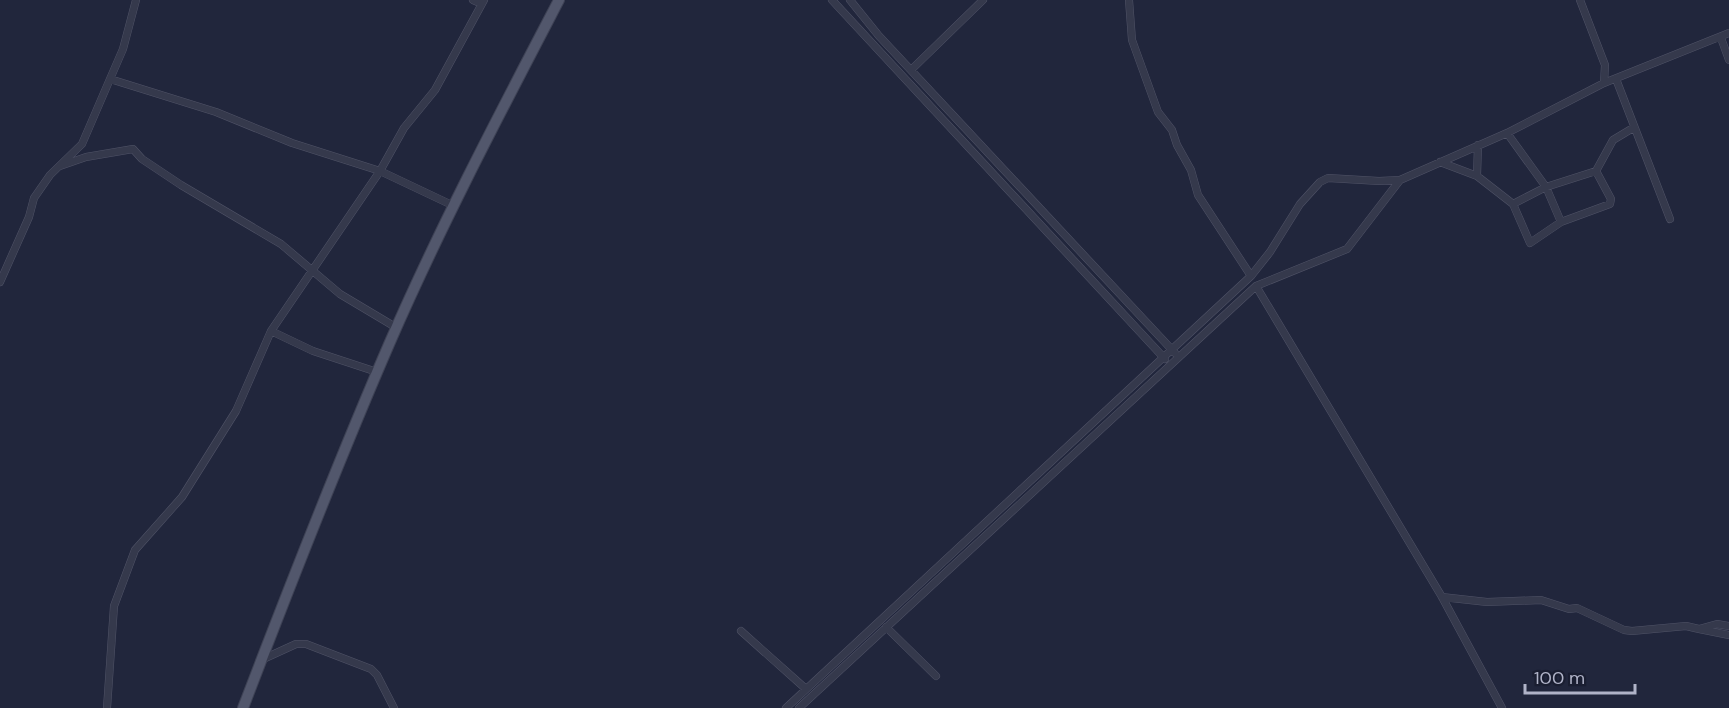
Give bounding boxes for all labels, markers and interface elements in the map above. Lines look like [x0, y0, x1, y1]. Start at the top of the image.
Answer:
scale bar [1525, 657, 1634, 695]
text: 100 m [1534, 666, 1585, 690]

